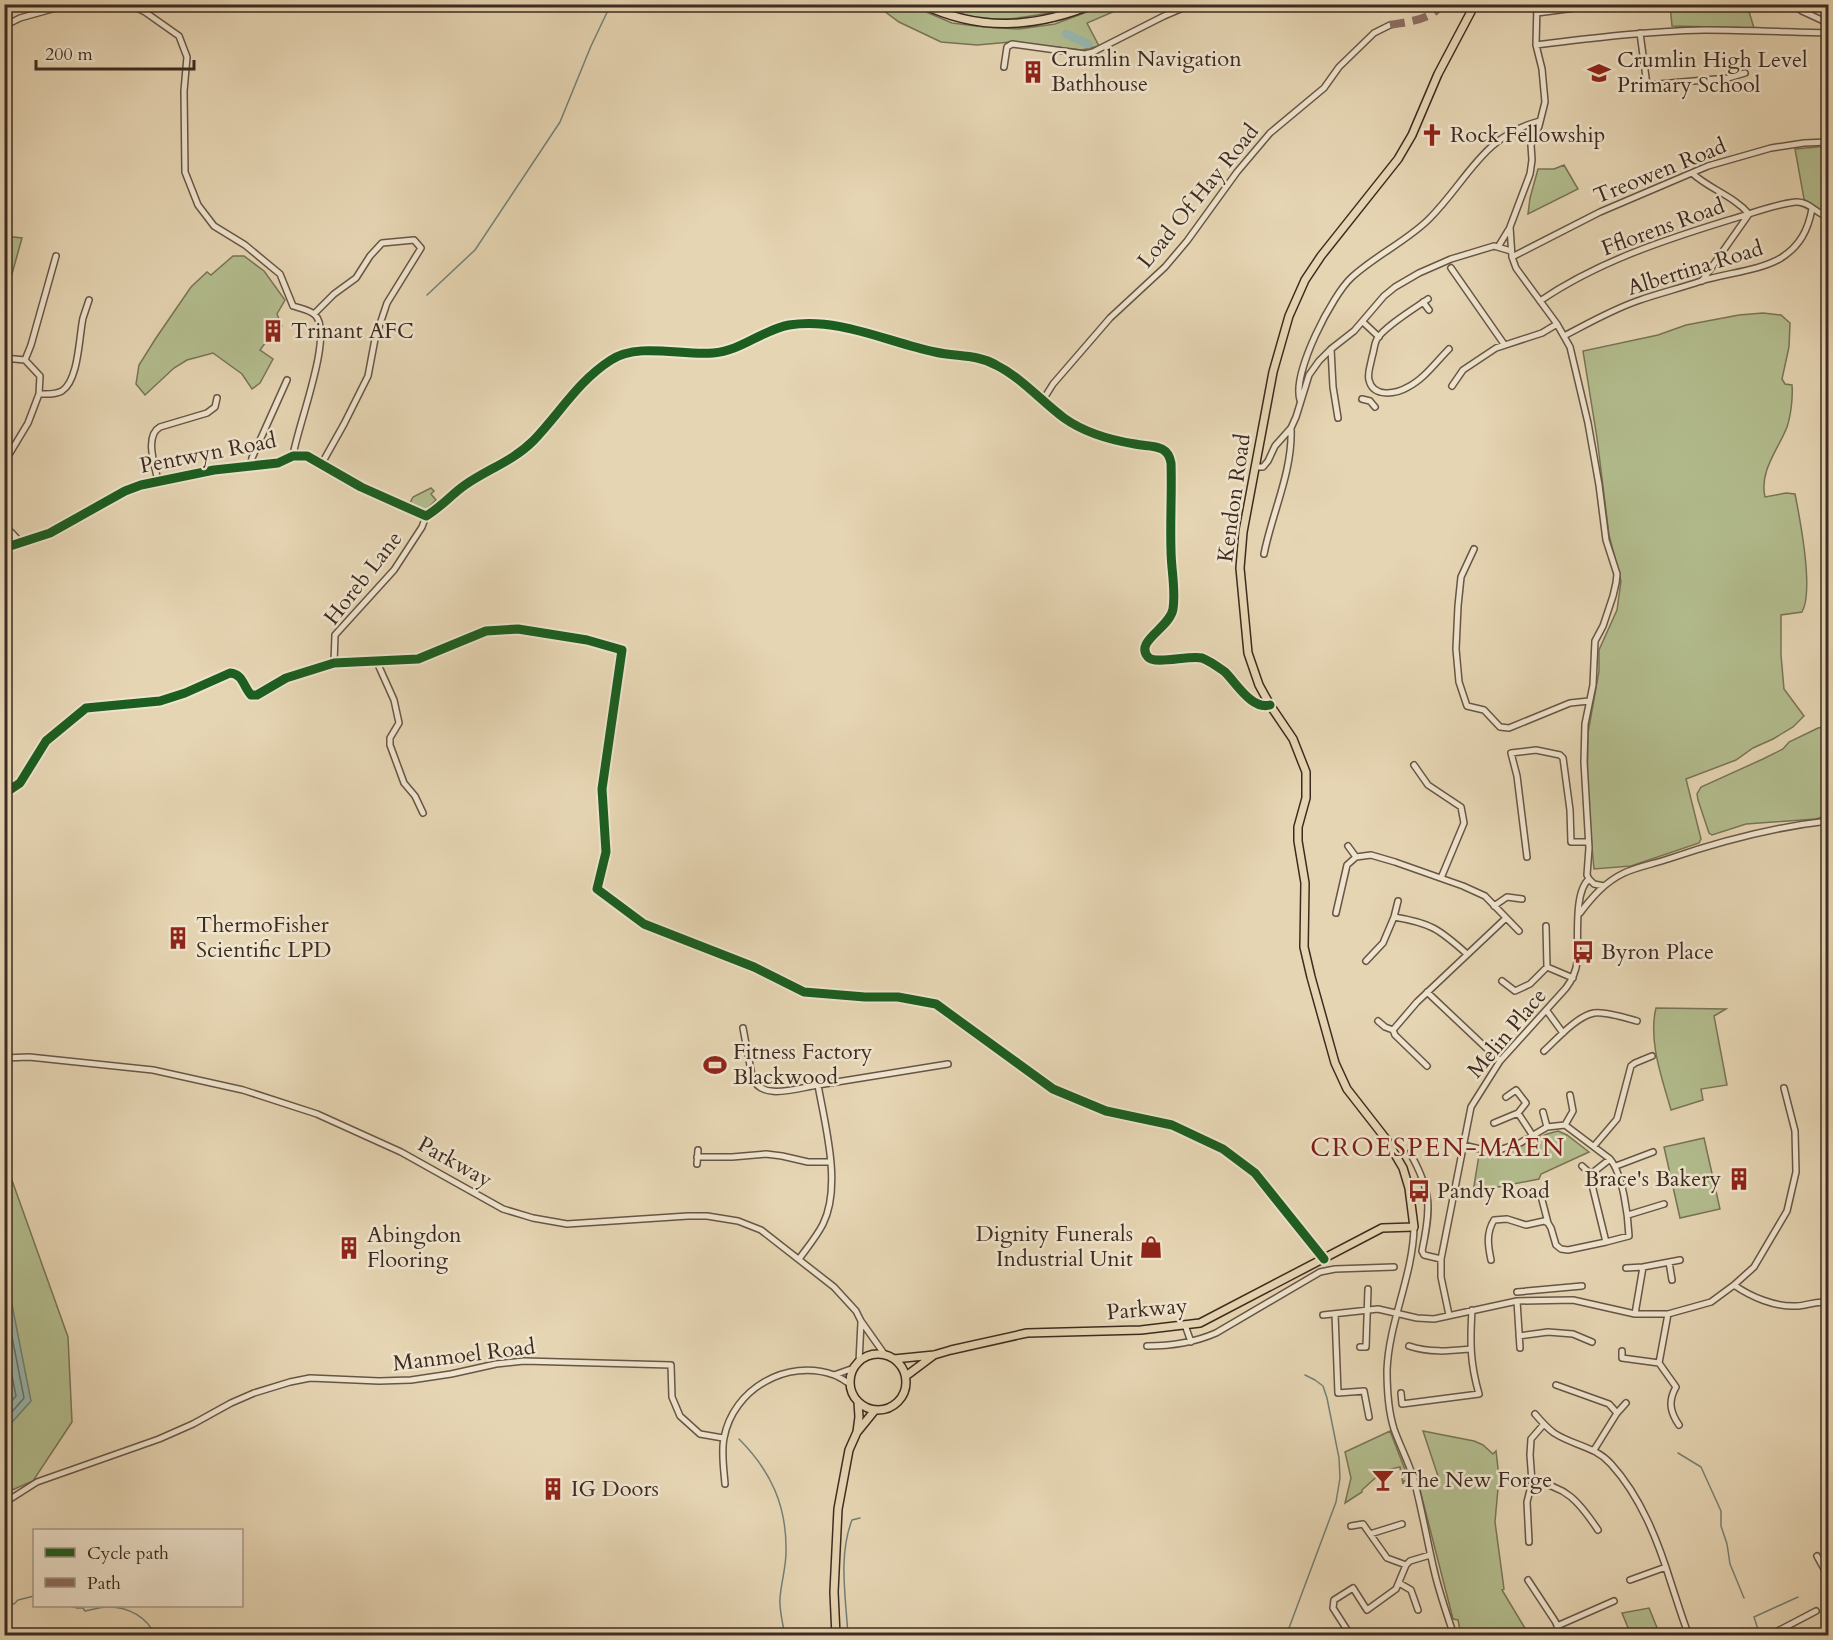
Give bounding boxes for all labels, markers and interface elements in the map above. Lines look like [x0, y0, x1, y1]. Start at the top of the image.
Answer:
scale bar [36, 33, 194, 71]
text: 200 m [45, 42, 93, 67]
place label: Crumlin Navigation Bathhouse [1051, 44, 1242, 99]
place label: Crumlin High Level Primary School [1617, 45, 1808, 100]
building icon: Crumlin Navigation Bathhouse [1020, 59, 1046, 85]
school or university icon: Crumlin High Level Primary School [1586, 60, 1612, 86]
street label: Load Of Hay Road [1130, 117, 1266, 275]
place label: Rock Fellowship [1450, 120, 1605, 150]
church icon: Rock Fellowship [1419, 122, 1445, 148]
street label: Treowen Road [1589, 131, 1731, 211]
street label: Fflorens Road [1597, 191, 1729, 263]
street label: Albertina Road [1623, 233, 1767, 303]
place label: Trinant AFC [291, 316, 414, 346]
building icon: Trinant AFC [260, 318, 286, 344]
street label: Pentwyn Road [137, 425, 279, 481]
street label: Kendon Road [1210, 432, 1258, 564]
street label: Horeb Lane [317, 525, 409, 631]
place label: ThermoFisher Scientific LPD [196, 910, 331, 965]
building icon: ThermoFisher Scientific LPD [165, 925, 191, 951]
place label: Byron Place [1601, 937, 1714, 967]
bus stop icon: Byron Place [1570, 939, 1596, 965]
street label: Melin Place [1460, 982, 1554, 1084]
place label: Fitness Factory Blackwood [733, 1037, 873, 1092]
sports icon: Fitness Factory Blackwood [702, 1052, 728, 1078]
street label: Parkway [412, 1129, 498, 1195]
district label: CROESPEN-MAEN [1310, 1130, 1566, 1165]
place label: Brace's Bakery [1584, 1164, 1721, 1194]
building icon: Brace's Bakery [1726, 1166, 1752, 1192]
place label: Pandy Road [1437, 1176, 1550, 1206]
bus stop icon: Pandy Road [1406, 1178, 1432, 1204]
place label: Dignity Funerals Industrial Unit [976, 1219, 1133, 1274]
place label: Abingdon Flooring [367, 1220, 462, 1275]
shop icon: Dignity Funerals Industrial Unit [1138, 1234, 1164, 1260]
building icon: Abingdon Flooring [336, 1235, 362, 1261]
street label: Parkway [1105, 1290, 1189, 1327]
street label: Manmoel Road [391, 1331, 537, 1379]
place label: The New Forge [1401, 1465, 1552, 1495]
bar icon: The New Forge [1370, 1467, 1396, 1493]
place label: IG Doors [571, 1474, 659, 1504]
building icon: IG Doors [540, 1476, 566, 1502]
legend [33, 1529, 243, 1607]
text: Cycle path [87, 1541, 169, 1566]
text: Path [87, 1571, 121, 1596]

